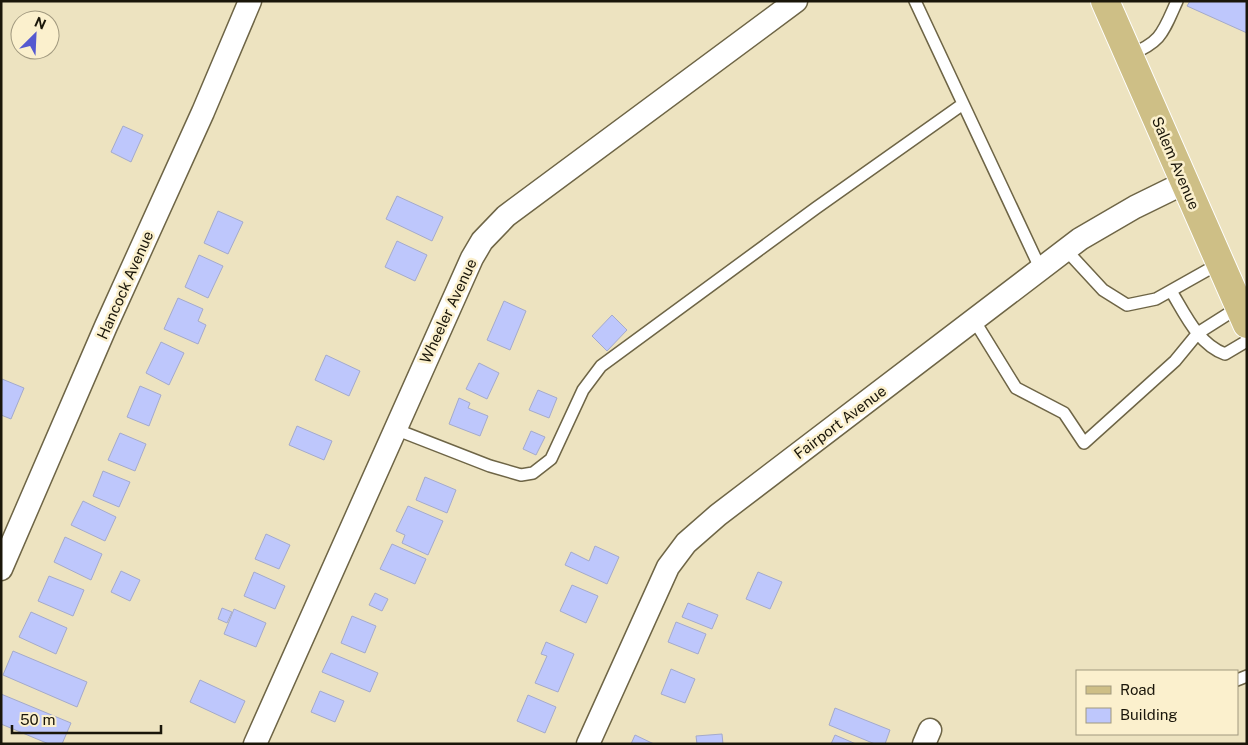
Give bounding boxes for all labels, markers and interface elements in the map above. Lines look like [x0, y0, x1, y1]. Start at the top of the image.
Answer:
north arrow [10, 10, 60, 60]
text: N [32, 14, 49, 33]
street label: Salem Avenue [1149, 114, 1203, 212]
street label: Hancock Avenue [94, 228, 156, 342]
street label: Wheeler Avenue [416, 256, 480, 366]
street label: Fairport Avenue [791, 382, 889, 462]
legend [1076, 670, 1238, 735]
text: Road [1120, 681, 1156, 698]
scale bar [12, 702, 161, 734]
text: Building [1120, 706, 1178, 723]
text: 50 m [20, 711, 55, 728]

